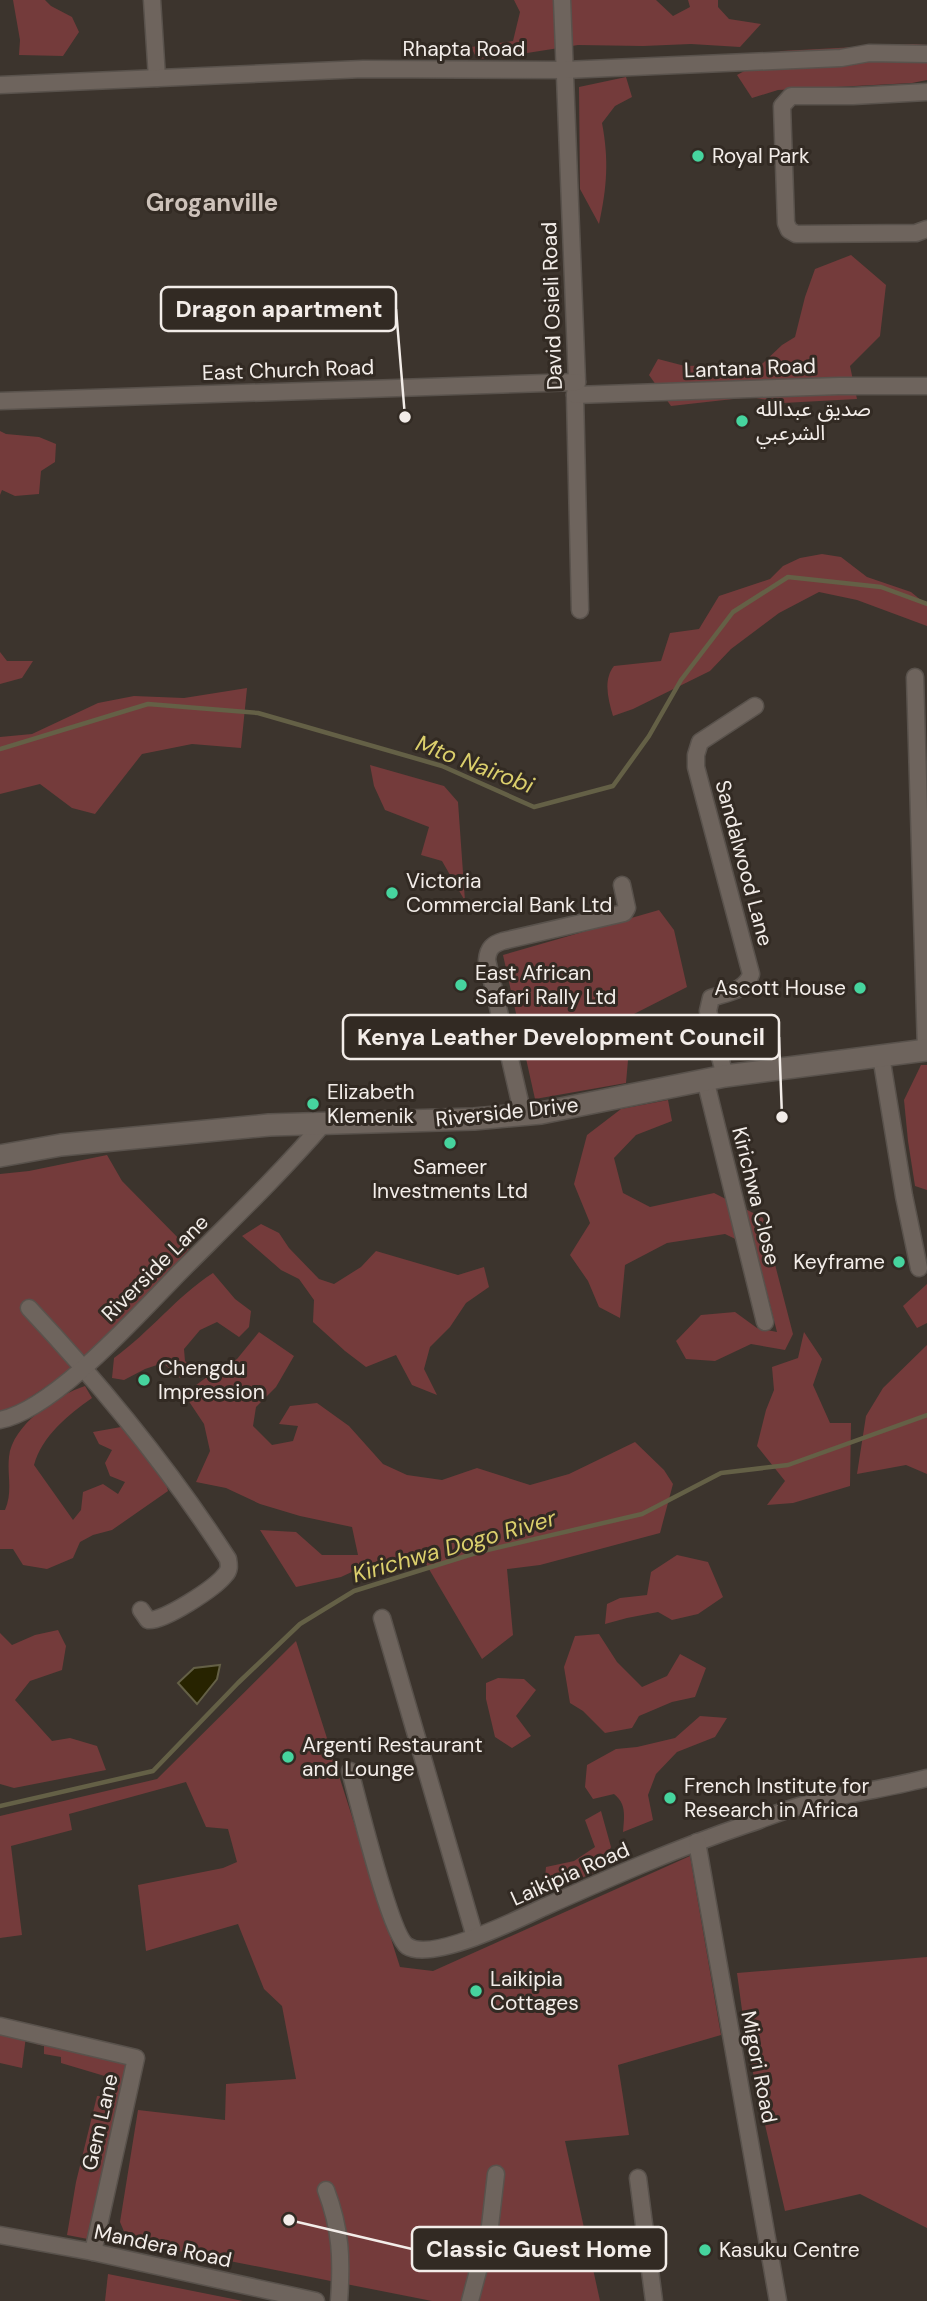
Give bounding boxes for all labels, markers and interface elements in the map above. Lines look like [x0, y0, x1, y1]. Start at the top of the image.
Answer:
street label: Rhapta Road [403, 35, 525, 63]
place label: Royal Park [712, 142, 810, 170]
marker: Royal Park [690, 148, 706, 164]
district label: Groganville [146, 187, 278, 218]
street label: David Osieli Road [535, 221, 569, 391]
callout: Dragon apartment [161, 287, 396, 331]
text: Dragon apartment [175, 294, 383, 324]
street label: Lantana Road [683, 352, 817, 384]
street label: East Church Road [201, 353, 375, 387]
place label: صديق عبدالله الشرعبي [756, 395, 871, 449]
marker: صديق عبدالله الشرعبي [734, 413, 750, 429]
water label: Mto Nairobi [412, 728, 539, 800]
street label: Sandalwood Lane [708, 777, 780, 949]
place label: Victoria Commercial Bank Ltd [406, 867, 612, 919]
marker: Victoria Commercial Bank Ltd [384, 885, 400, 901]
place label: East African Safari Rally Ltd [475, 959, 617, 1011]
place label: Ascott House [714, 974, 846, 1002]
marker: East African Safari Rally Ltd [453, 977, 469, 993]
marker: Ascott House [852, 980, 868, 996]
callout: Kenya Leather Development Council [343, 1015, 779, 1059]
text: Kenya Leather Development Council [357, 1022, 765, 1052]
place label: Elizabeth Klemenik [327, 1078, 415, 1130]
street label: Riverside Drive [434, 1091, 580, 1133]
marker: Elizabeth Klemenik [305, 1096, 321, 1112]
street label: Kirichwa Close [725, 1124, 787, 1268]
marker: Sameer Investments Ltd [442, 1135, 458, 1151]
place label: Sameer Investments Ltd [372, 1153, 528, 1205]
street label: Riverside Lane [95, 1208, 215, 1328]
place label: Keyframe [793, 1248, 885, 1276]
marker: Keyframe [891, 1254, 907, 1270]
place label: Chengdu Impression [158, 1354, 265, 1406]
marker: Chengdu Impression [136, 1372, 152, 1388]
water label: Kirichwa Dogo River [349, 1502, 561, 1589]
place label: Argenti Restaurant and Lounge [302, 1731, 483, 1783]
marker: Argenti Restaurant and Lounge [280, 1749, 296, 1765]
place label: French Institute for Research in Africa [684, 1772, 869, 1824]
marker: French Institute for Research in Africa [662, 1790, 678, 1806]
street label: Laikipia Road [506, 1835, 634, 1913]
place label: Laikipia Cottages [490, 1965, 579, 2017]
marker: Laikipia Cottages [468, 1983, 484, 1999]
street label: Migori Road [734, 2008, 784, 2126]
street label: Gem Lane [75, 2071, 125, 2173]
street label: Mandera Road [92, 2218, 234, 2274]
callout: Classic Guest Home [412, 2227, 666, 2271]
text: Classic Guest Home [426, 2234, 652, 2264]
place label: Kasuku Centre [719, 2236, 860, 2264]
marker: Kasuku Centre [697, 2242, 713, 2258]

